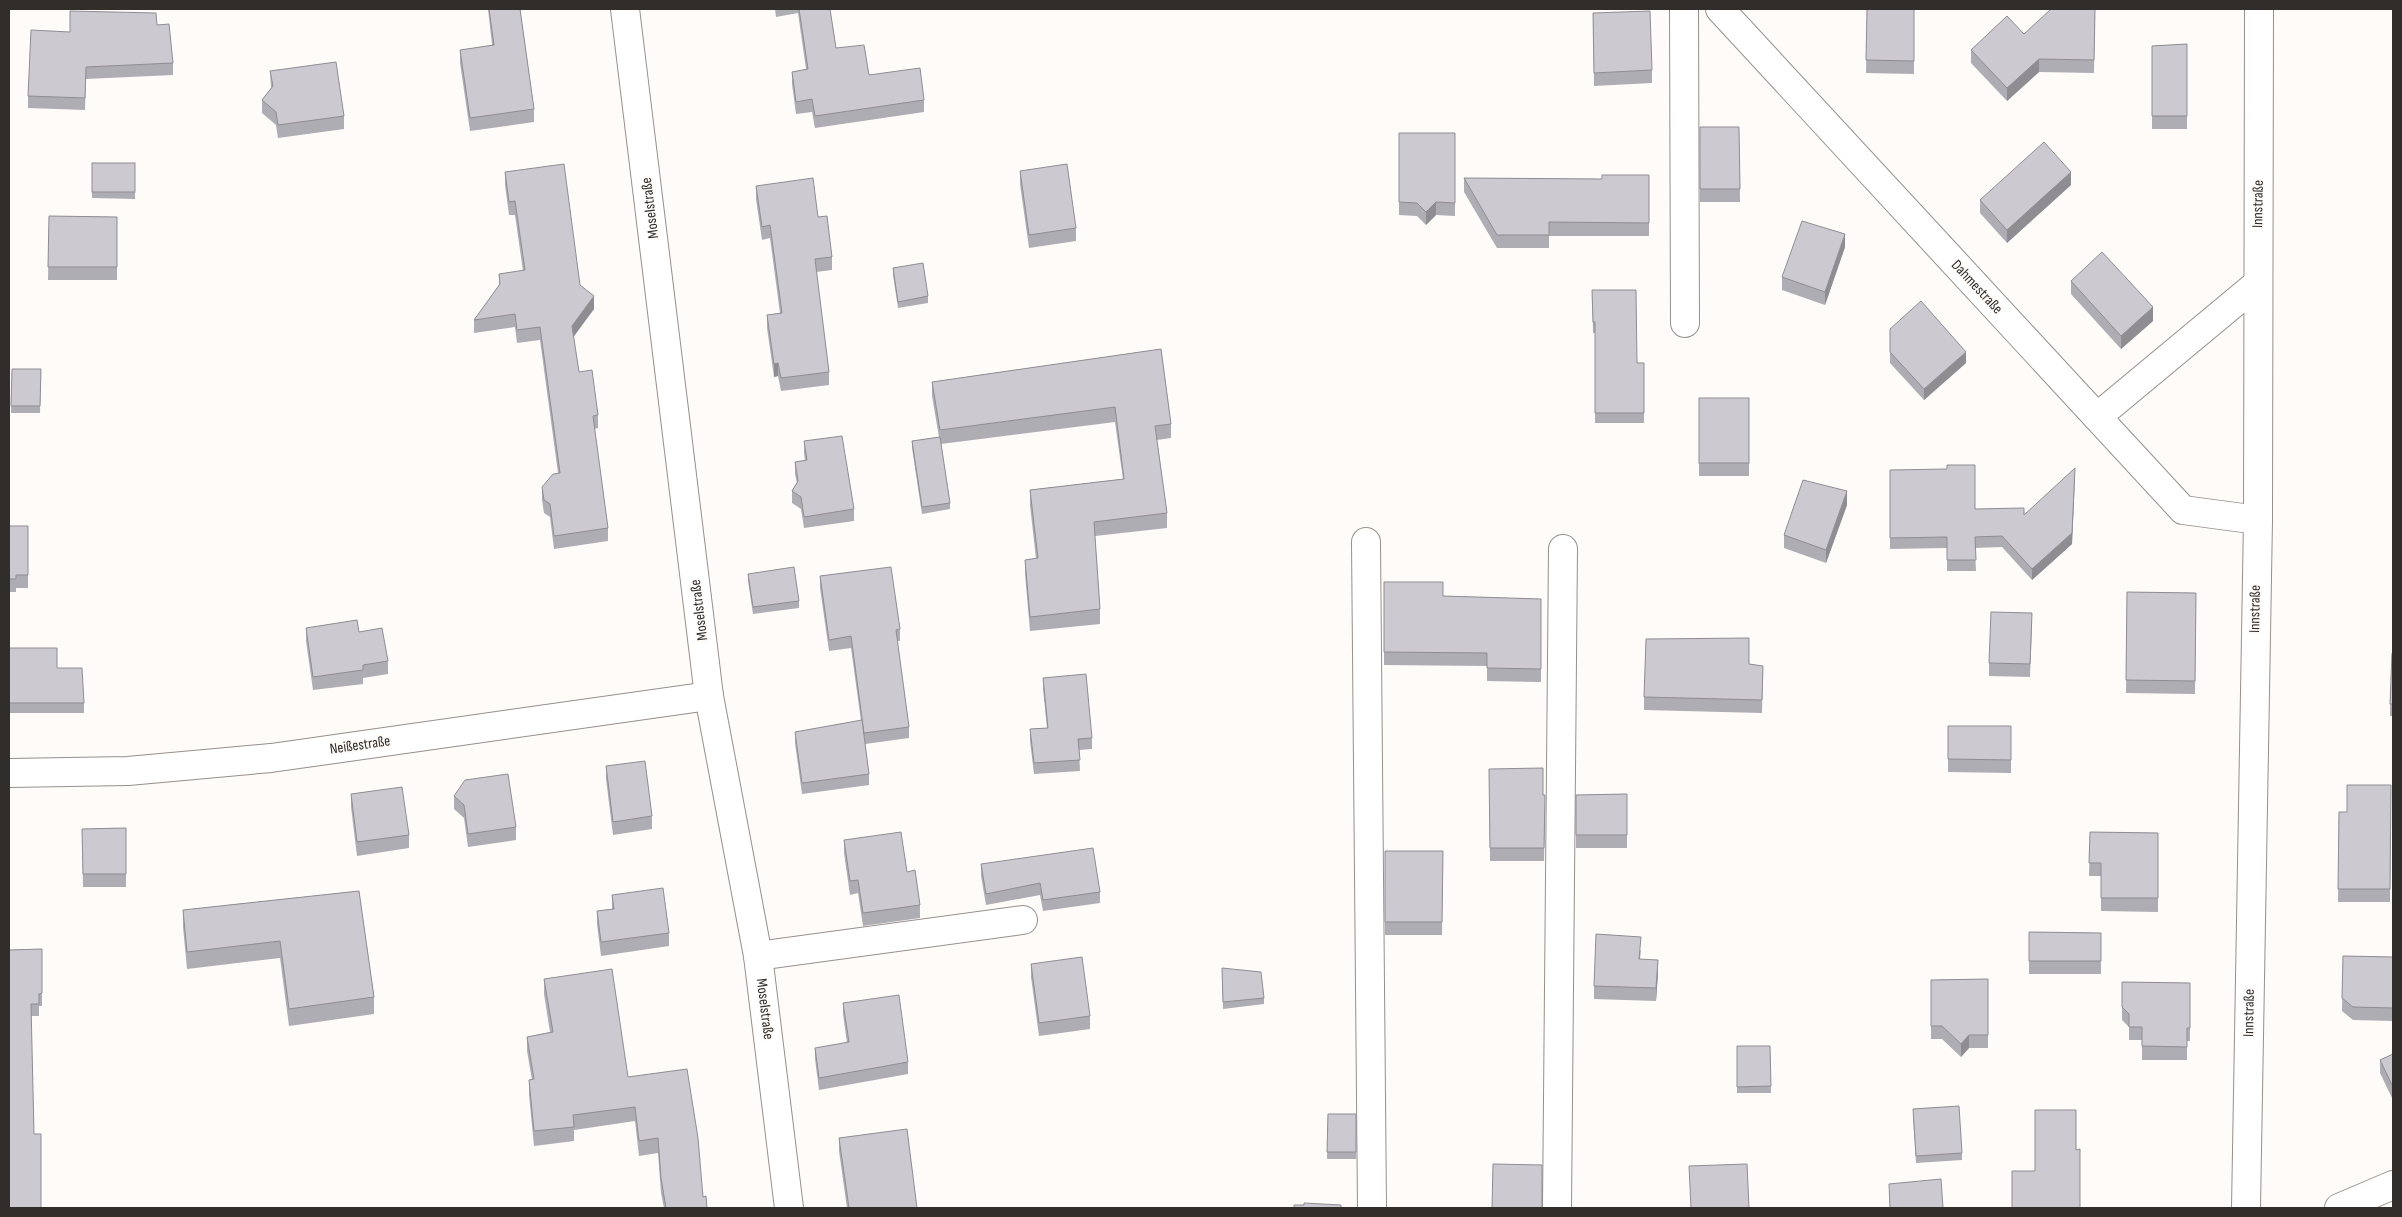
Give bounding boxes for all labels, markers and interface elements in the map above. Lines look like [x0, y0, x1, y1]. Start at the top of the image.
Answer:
street label: Moselstraße [637, 176, 663, 240]
street label: Innstraße [2248, 180, 2268, 228]
street label: Dahmestraße [1947, 256, 2007, 318]
street label: Moselstraße [686, 578, 712, 642]
street label: Innstraße [2245, 585, 2265, 633]
street label: Neißestraße [329, 731, 391, 759]
street label: Moselstraße [752, 977, 778, 1041]
street label: Innstraße [2239, 989, 2259, 1037]

